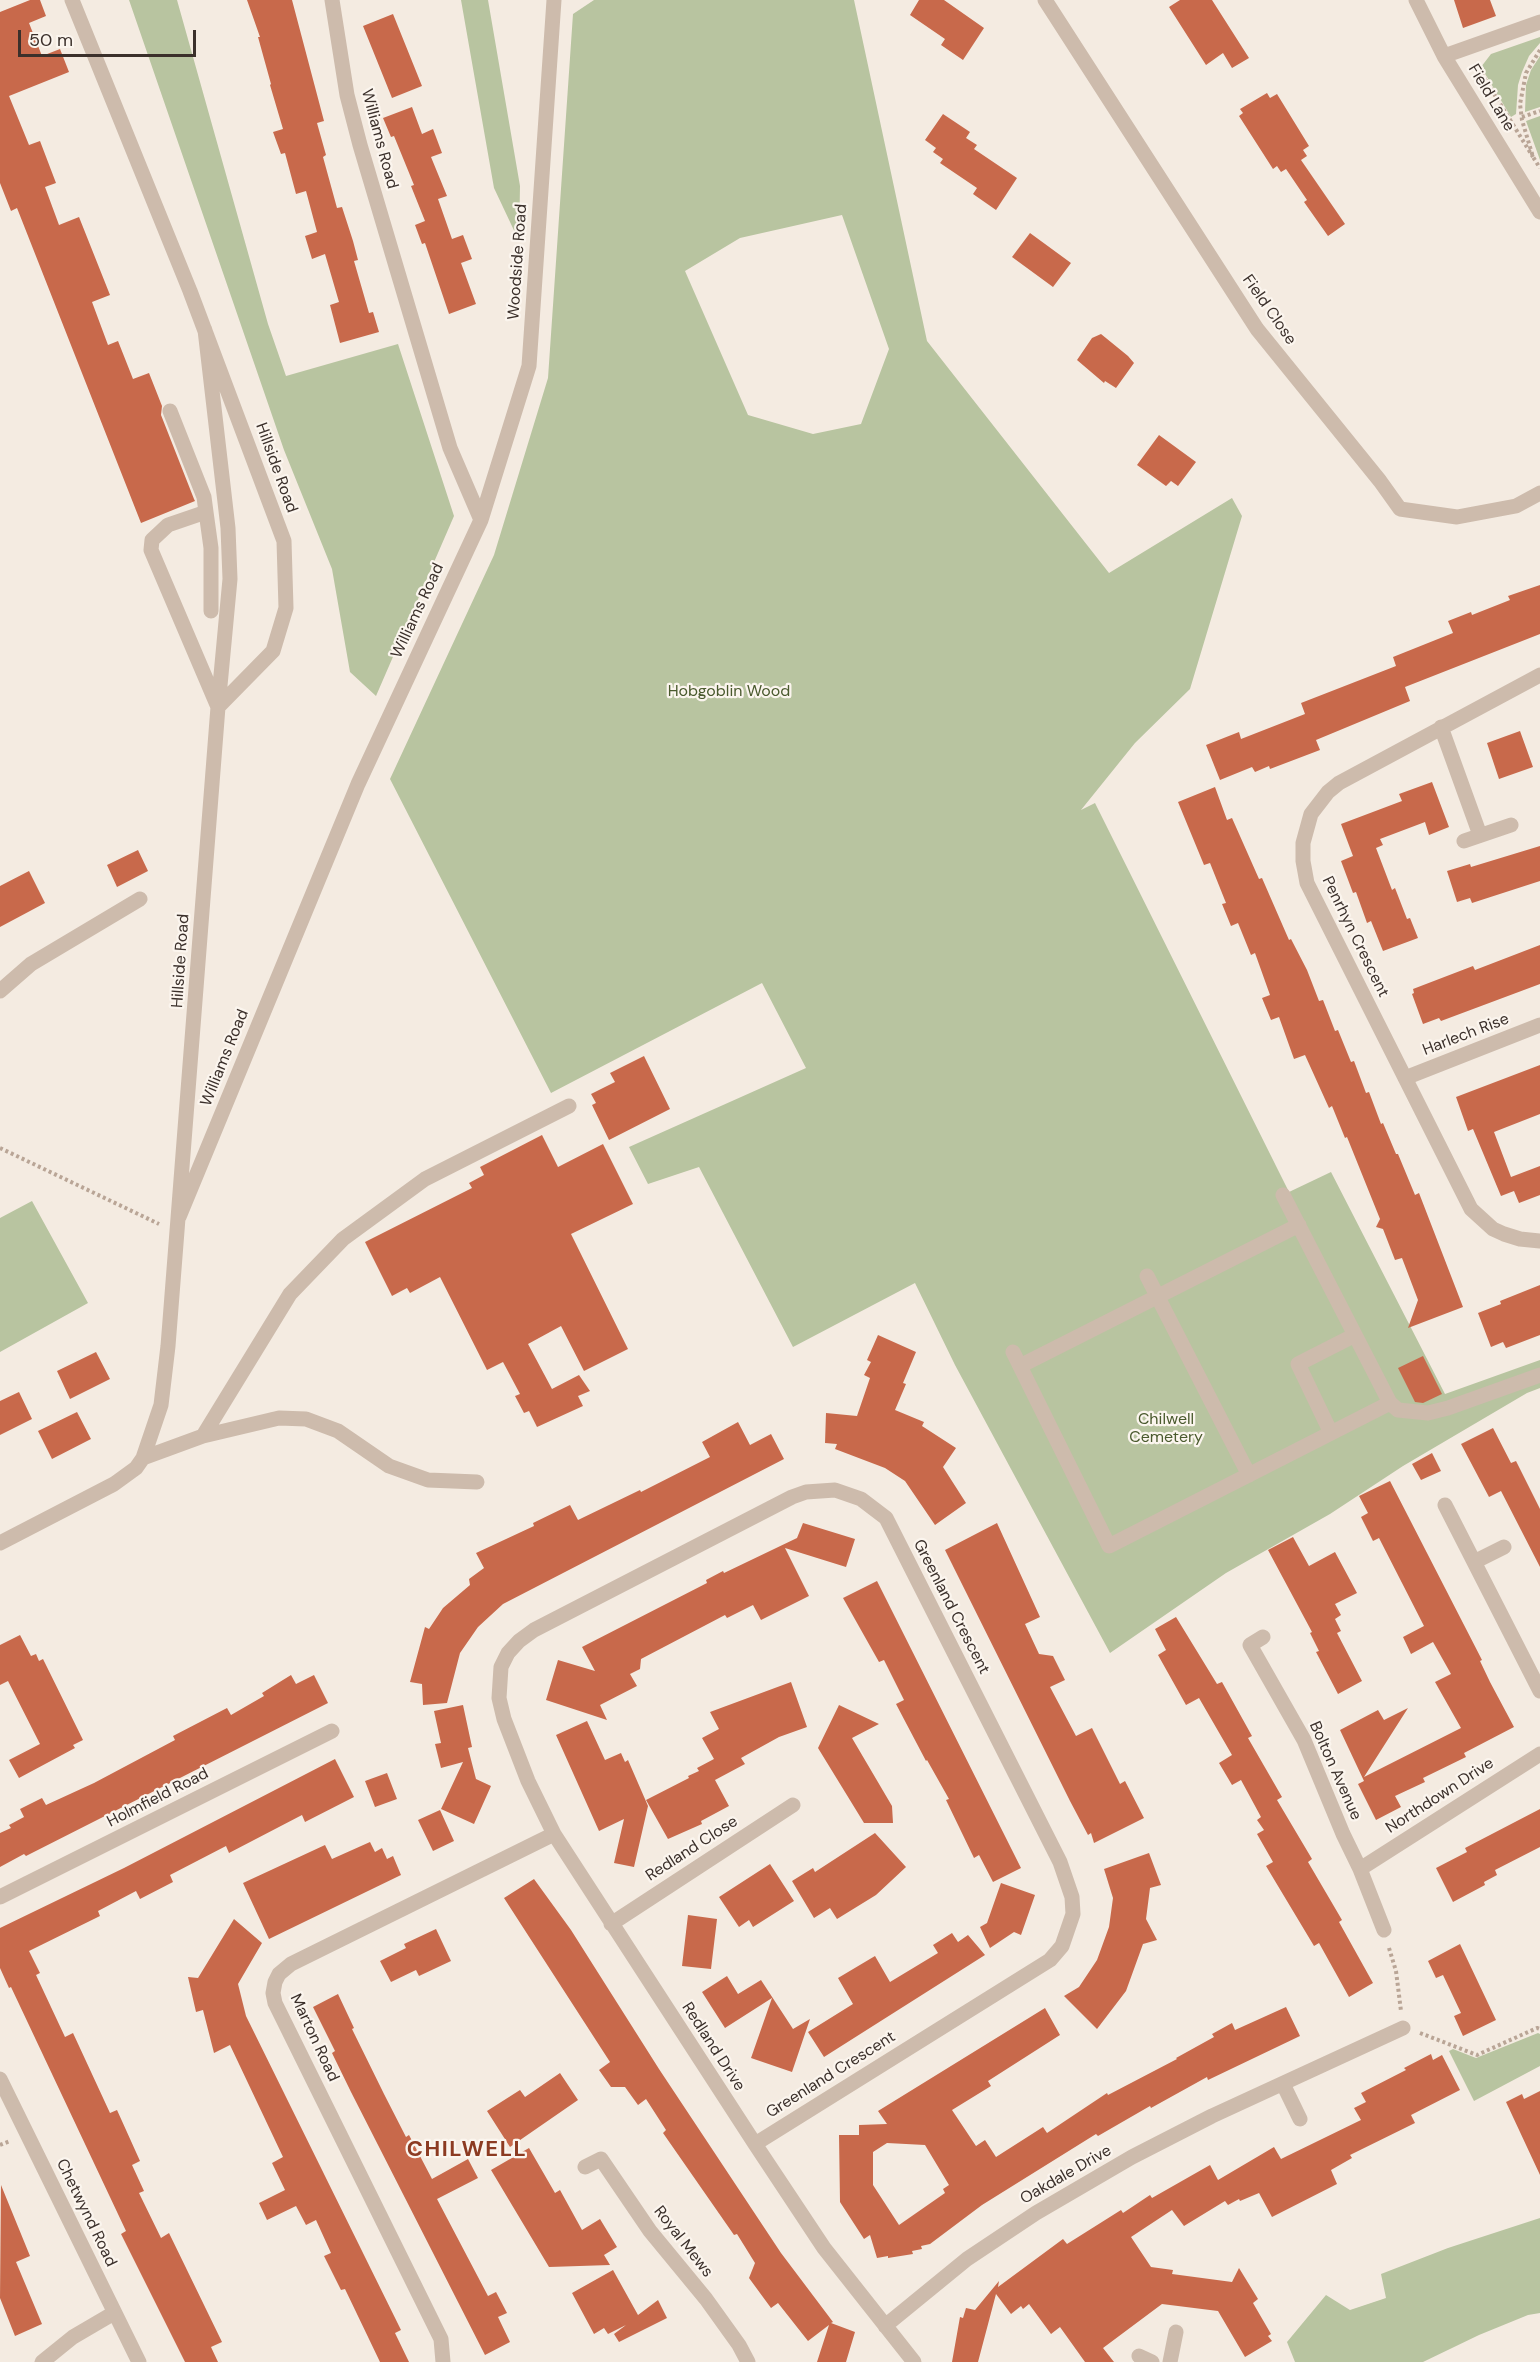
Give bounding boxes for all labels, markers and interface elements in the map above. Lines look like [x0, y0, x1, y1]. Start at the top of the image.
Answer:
scale bar [21, 18, 200, 56]
text: 50 m [29, 28, 73, 52]
street label: Field Lane [1464, 61, 1518, 135]
street label: Williams Road [356, 87, 402, 191]
street label: Woodside Road [504, 203, 532, 321]
street label: Field Close [1238, 271, 1300, 349]
street label: Hillside Road [251, 420, 301, 516]
street label: Williams Road [388, 560, 448, 662]
park label: Hobgoblin Wood [668, 682, 790, 702]
street label: Penrhyn Crescent [1317, 873, 1393, 1001]
street label: Hillside Road [168, 913, 194, 1009]
street label: Williams Road [197, 1007, 253, 1109]
street label: Harlech Rise [1420, 1010, 1512, 1060]
park label: Chilwell Cemetery [1129, 1410, 1203, 1448]
street label: Greenland Crescent [909, 1536, 993, 1678]
street label: Bolton Avenue [1305, 1719, 1365, 1823]
street label: Northdown Drive [1382, 1754, 1498, 1838]
street label: Holmfield Road [104, 1764, 212, 1832]
street label: Redland Close [643, 1812, 741, 1886]
street label: Marton Road [285, 1991, 343, 2085]
street label: Redland Drive [677, 1999, 749, 2095]
street label: Greenland Crescent [763, 2027, 899, 2123]
district label: CHILWELL [407, 2137, 527, 2163]
street label: Oakdale Drive [1017, 2141, 1115, 2209]
street label: Chetwynd Road [52, 2156, 120, 2270]
street label: Royal Mews [649, 2202, 717, 2282]

